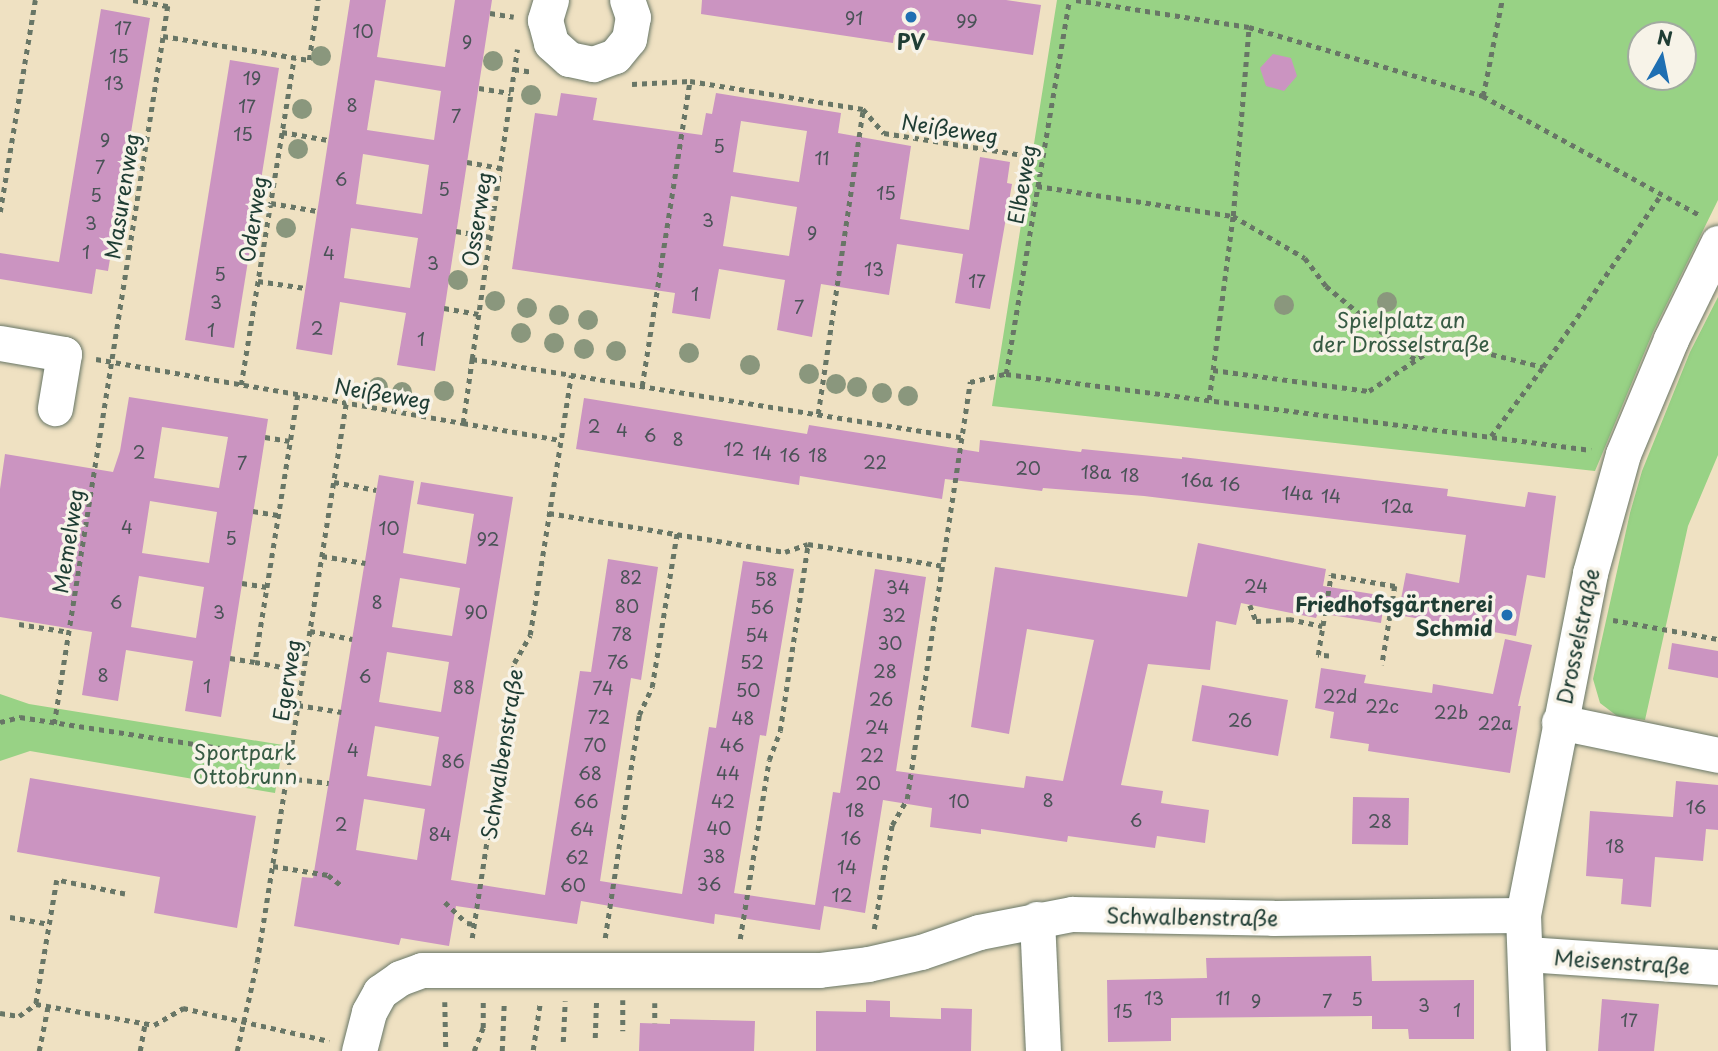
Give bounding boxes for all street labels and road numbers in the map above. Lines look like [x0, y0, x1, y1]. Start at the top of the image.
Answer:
street label: Neißeweg [900, 108, 1000, 148]
street label: Masurenweg [99, 131, 143, 261]
street label: Elbeweg [1002, 142, 1040, 226]
street label: Osserweg [456, 170, 496, 268]
street label: Oderweg [233, 174, 271, 264]
street label: Neißeweg [333, 372, 433, 414]
street label: Memelweg [46, 487, 88, 595]
street label: Drosselstraße [1550, 566, 1604, 706]
street label: Egerweg [267, 637, 305, 723]
street label: Schwalbenstraße [475, 667, 527, 841]
street label: Schwalbenstraße [1106, 902, 1278, 930]
street label: Meisenstraße [1553, 944, 1691, 978]

